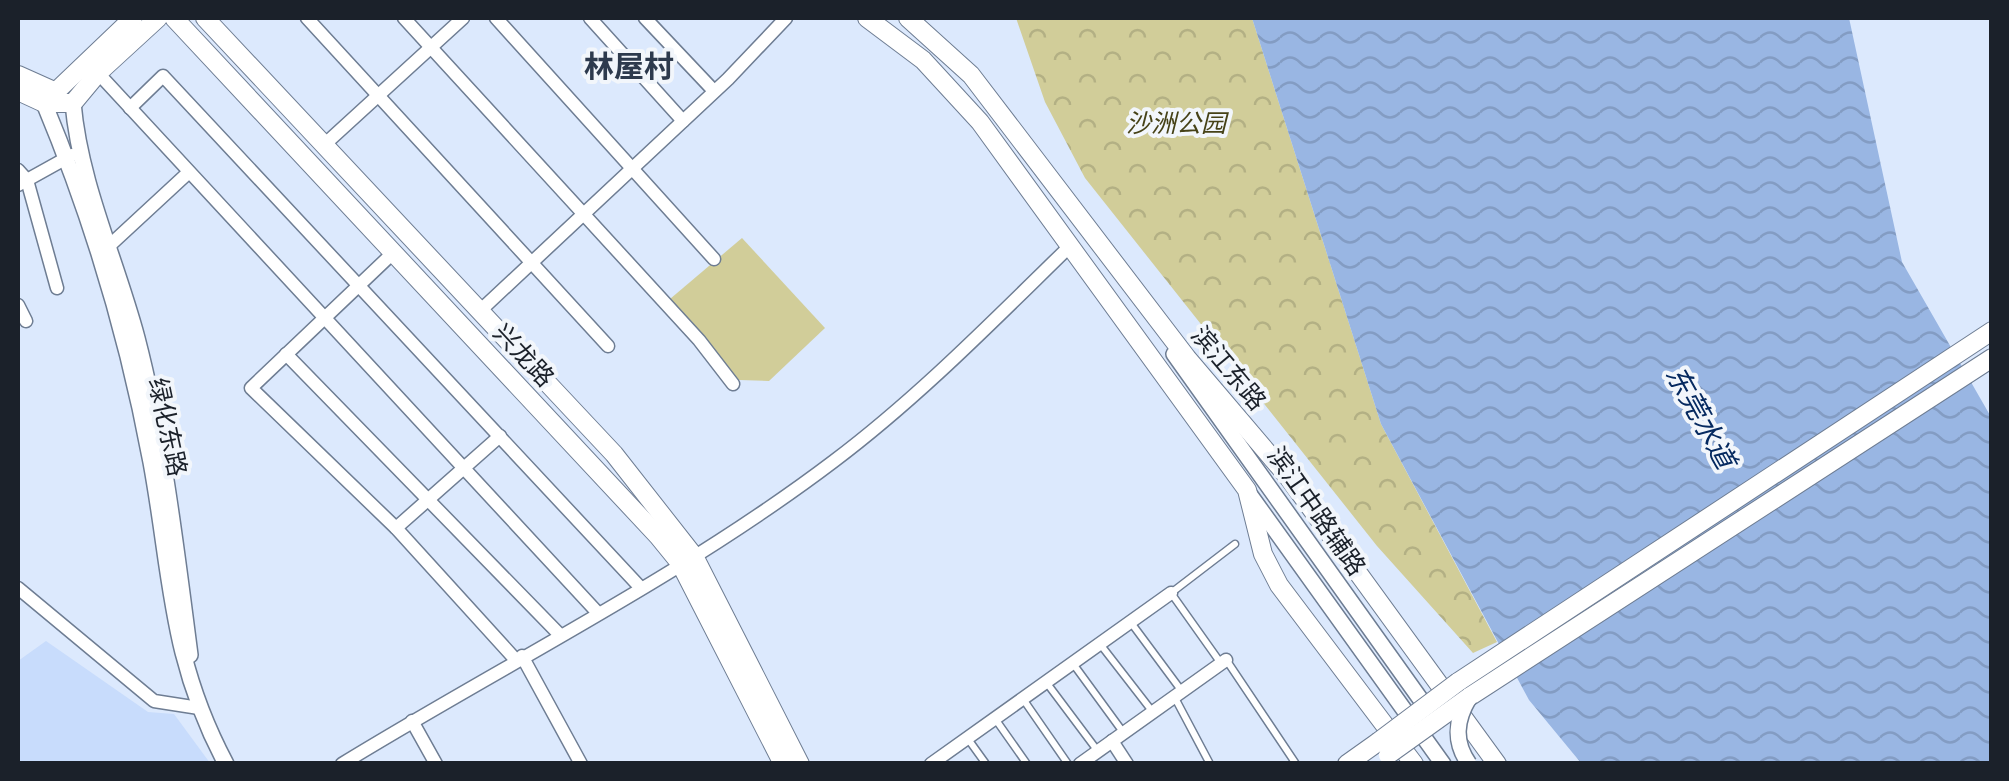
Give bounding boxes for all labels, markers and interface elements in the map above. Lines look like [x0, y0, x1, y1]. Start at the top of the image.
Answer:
district label: 林屋村 [584, 42, 674, 86]
park label: 沙洲公园 [1126, 103, 1229, 139]
street label: 兴龙路 [487, 314, 564, 393]
street label: 滨江东路 [1185, 317, 1276, 417]
water label: 东莞水道 [1658, 357, 1749, 478]
street label: 绿化东路 [142, 374, 198, 479]
street label: 滨江中路辅路 [1261, 438, 1376, 582]

